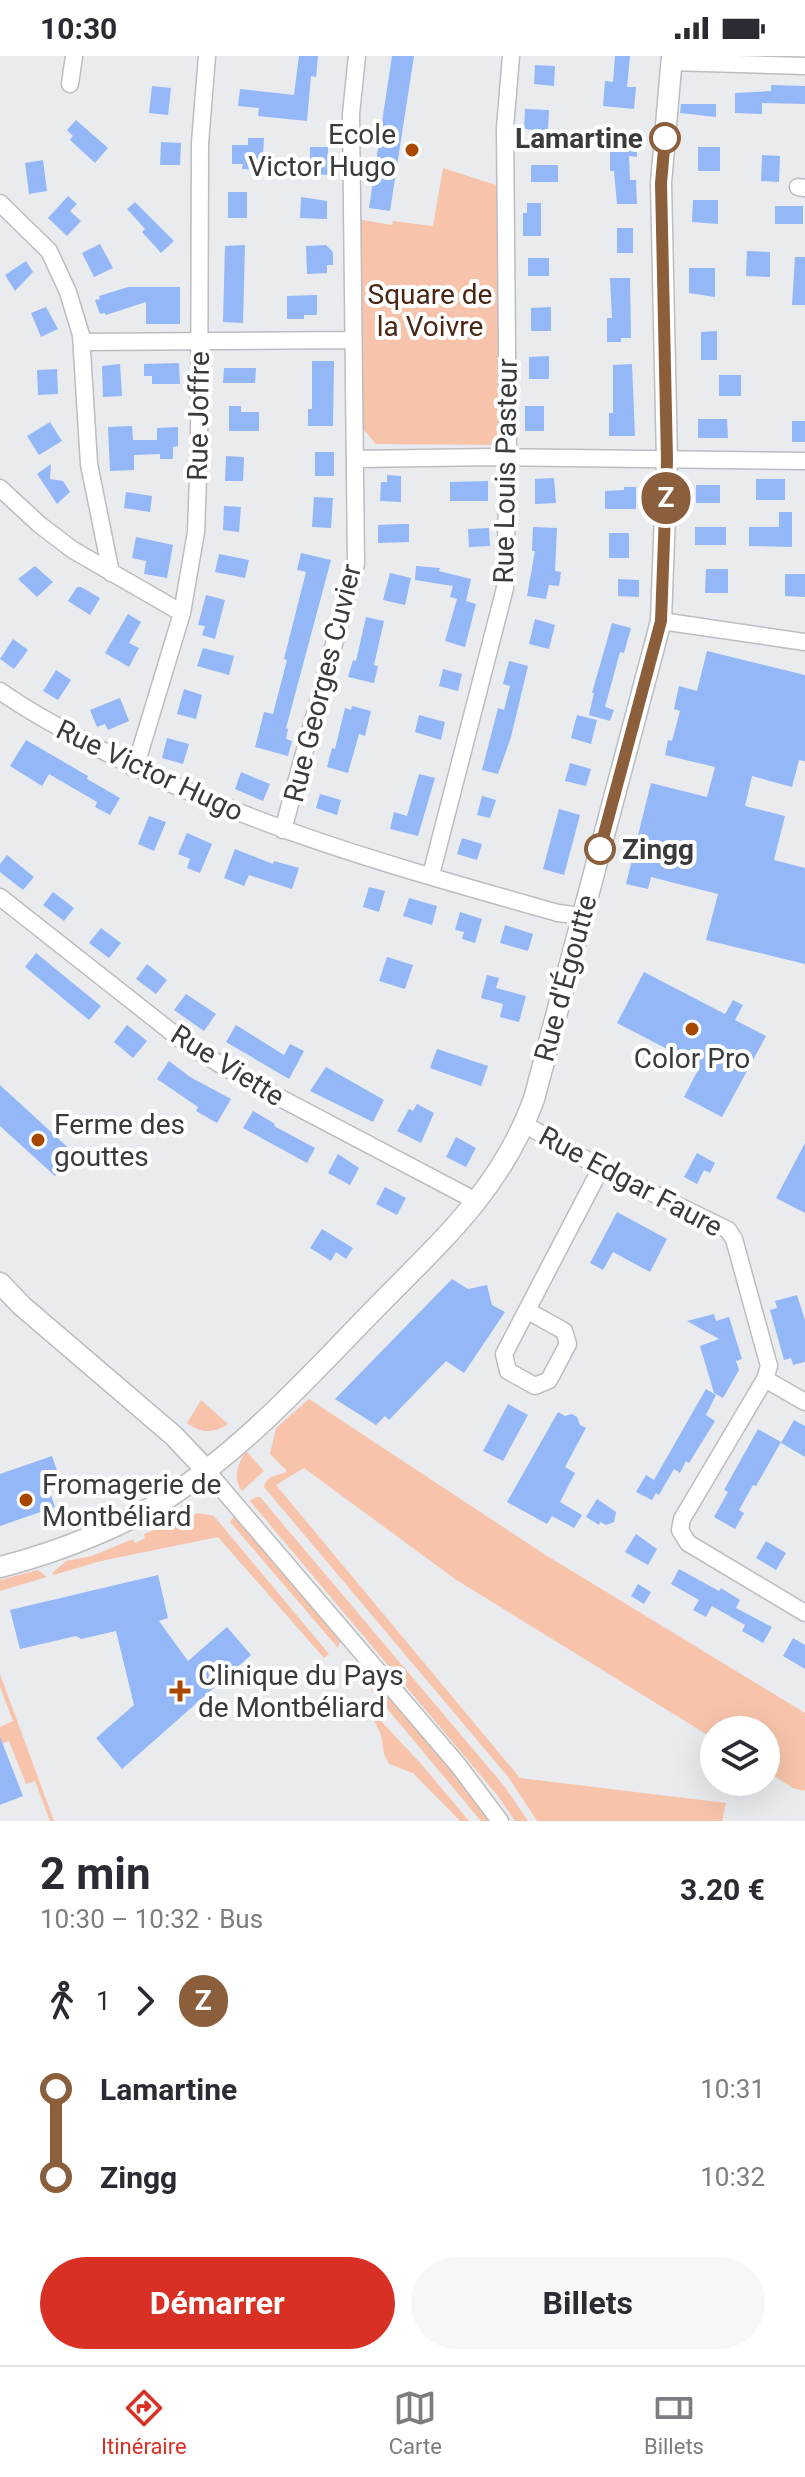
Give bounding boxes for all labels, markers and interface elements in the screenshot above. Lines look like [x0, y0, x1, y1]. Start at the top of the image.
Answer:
text: 10:30 [40, 11, 117, 46]
place label: Ecole Victor Hugo [248, 118, 396, 183]
place label: Lamartine [515, 122, 643, 155]
marker: Lamartine [650, 123, 680, 153]
marker: Ecole Victor Hugo [403, 141, 421, 159]
park label: Square de la Voivre [368, 278, 492, 343]
street label: Rue Joffre [181, 351, 216, 481]
street label: Rue Louis Pasteur [487, 358, 524, 584]
line badge: Z [640, 472, 692, 524]
text: Z [658, 481, 675, 514]
street label: Rue Georges Cuvier [277, 560, 368, 805]
street label: Rue Victor Hugo [51, 713, 248, 828]
place label: Zingg [622, 833, 694, 866]
marker: Zingg [585, 834, 615, 864]
street label: Rue d'Égoutte [527, 891, 604, 1065]
street label: Rue Viette [165, 1018, 290, 1113]
marker: Color Pro [683, 1020, 701, 1038]
place label: Color Pro [634, 1042, 750, 1075]
place label: Ferme des gouttes [54, 1108, 185, 1173]
street label: Rue Edgar Faure [533, 1119, 728, 1244]
marker: Ferme des gouttes [29, 1131, 47, 1149]
place label: Fromagerie de Montbéliard [42, 1468, 221, 1533]
marker: Fromagerie de Montbéliard [17, 1491, 35, 1509]
place label: Clinique du Pays de Montbéliard [198, 1659, 404, 1724]
marker: Clinique du Pays de Montbéliard [169, 1680, 191, 1702]
map controls [700, 1716, 780, 1796]
button: layers [700, 1716, 780, 1796]
text: 2 min [40, 1848, 151, 1900]
text: 3.20 € [680, 1872, 765, 1907]
text: 10:30 – 10:32 · Bus [40, 1904, 263, 1934]
icon: walk [40, 1979, 84, 2023]
icon: forward [123, 1979, 167, 2023]
text: Z [195, 1984, 212, 2017]
text: 1 [96, 1986, 111, 2016]
text: Lamartine [100, 2072, 237, 2107]
text: 10:31 [700, 2074, 765, 2104]
text: Zingg [100, 2160, 177, 2195]
text: 10:32 [700, 2162, 765, 2192]
button: Démarrer [40, 2257, 395, 2349]
button: Billets [411, 2257, 765, 2349]
tab: Itinéraire [101, 2386, 187, 2459]
tab: Carte [389, 2386, 442, 2459]
tab: Billets [644, 2386, 704, 2459]

